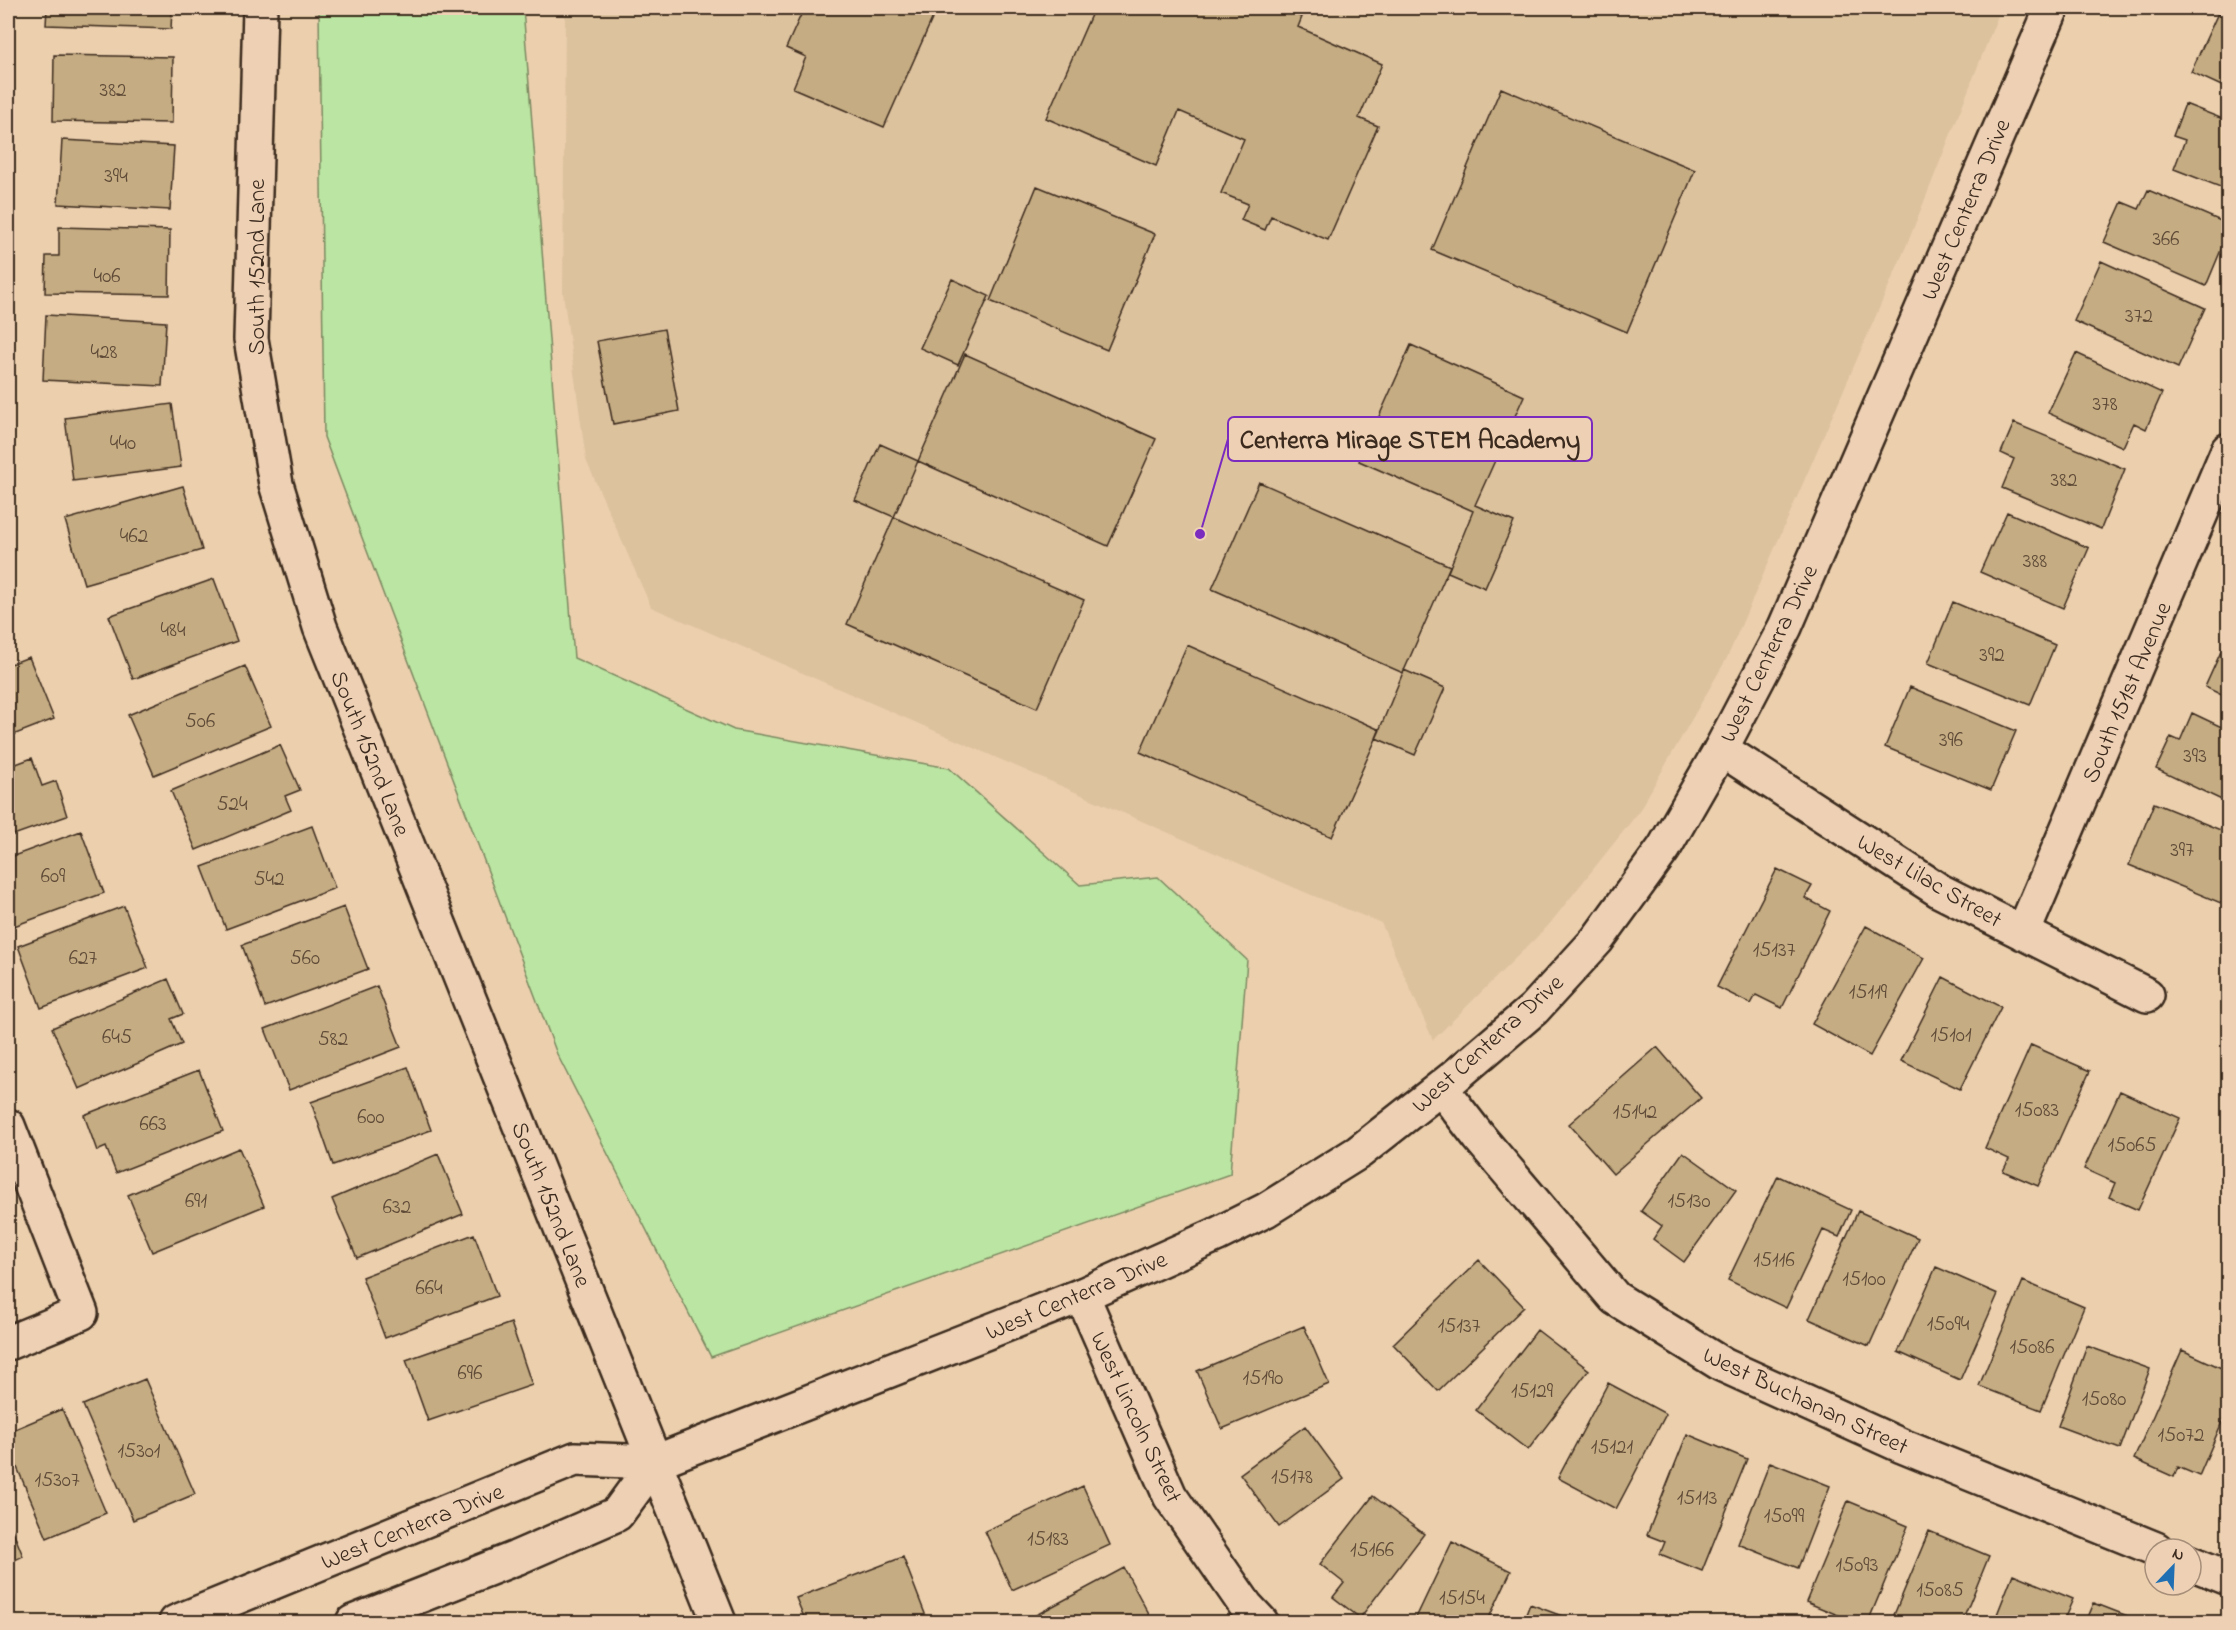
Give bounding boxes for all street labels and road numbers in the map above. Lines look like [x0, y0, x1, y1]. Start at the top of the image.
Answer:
street label: West Centerra Drive [1913, 114, 2021, 306]
street label: South 152nd Lane [241, 179, 276, 355]
street label: West Centerra Drive [1712, 559, 1829, 749]
street label: South 151st Avenue [2074, 597, 2182, 789]
street label: South 152nd Lane [319, 666, 418, 842]
street label: West Lilac Street [1849, 826, 2008, 938]
street label: West Centerra Drive [1405, 967, 1573, 1123]
street label: South 152nd Lane [500, 1117, 599, 1293]
street label: West Centerra Drive [981, 1243, 1173, 1351]
street label: West Lincoln Street [1080, 1327, 1190, 1509]
street label: West Buchanan Street [1696, 1339, 1914, 1465]
street label: West Centerra Drive [316, 1476, 510, 1581]

